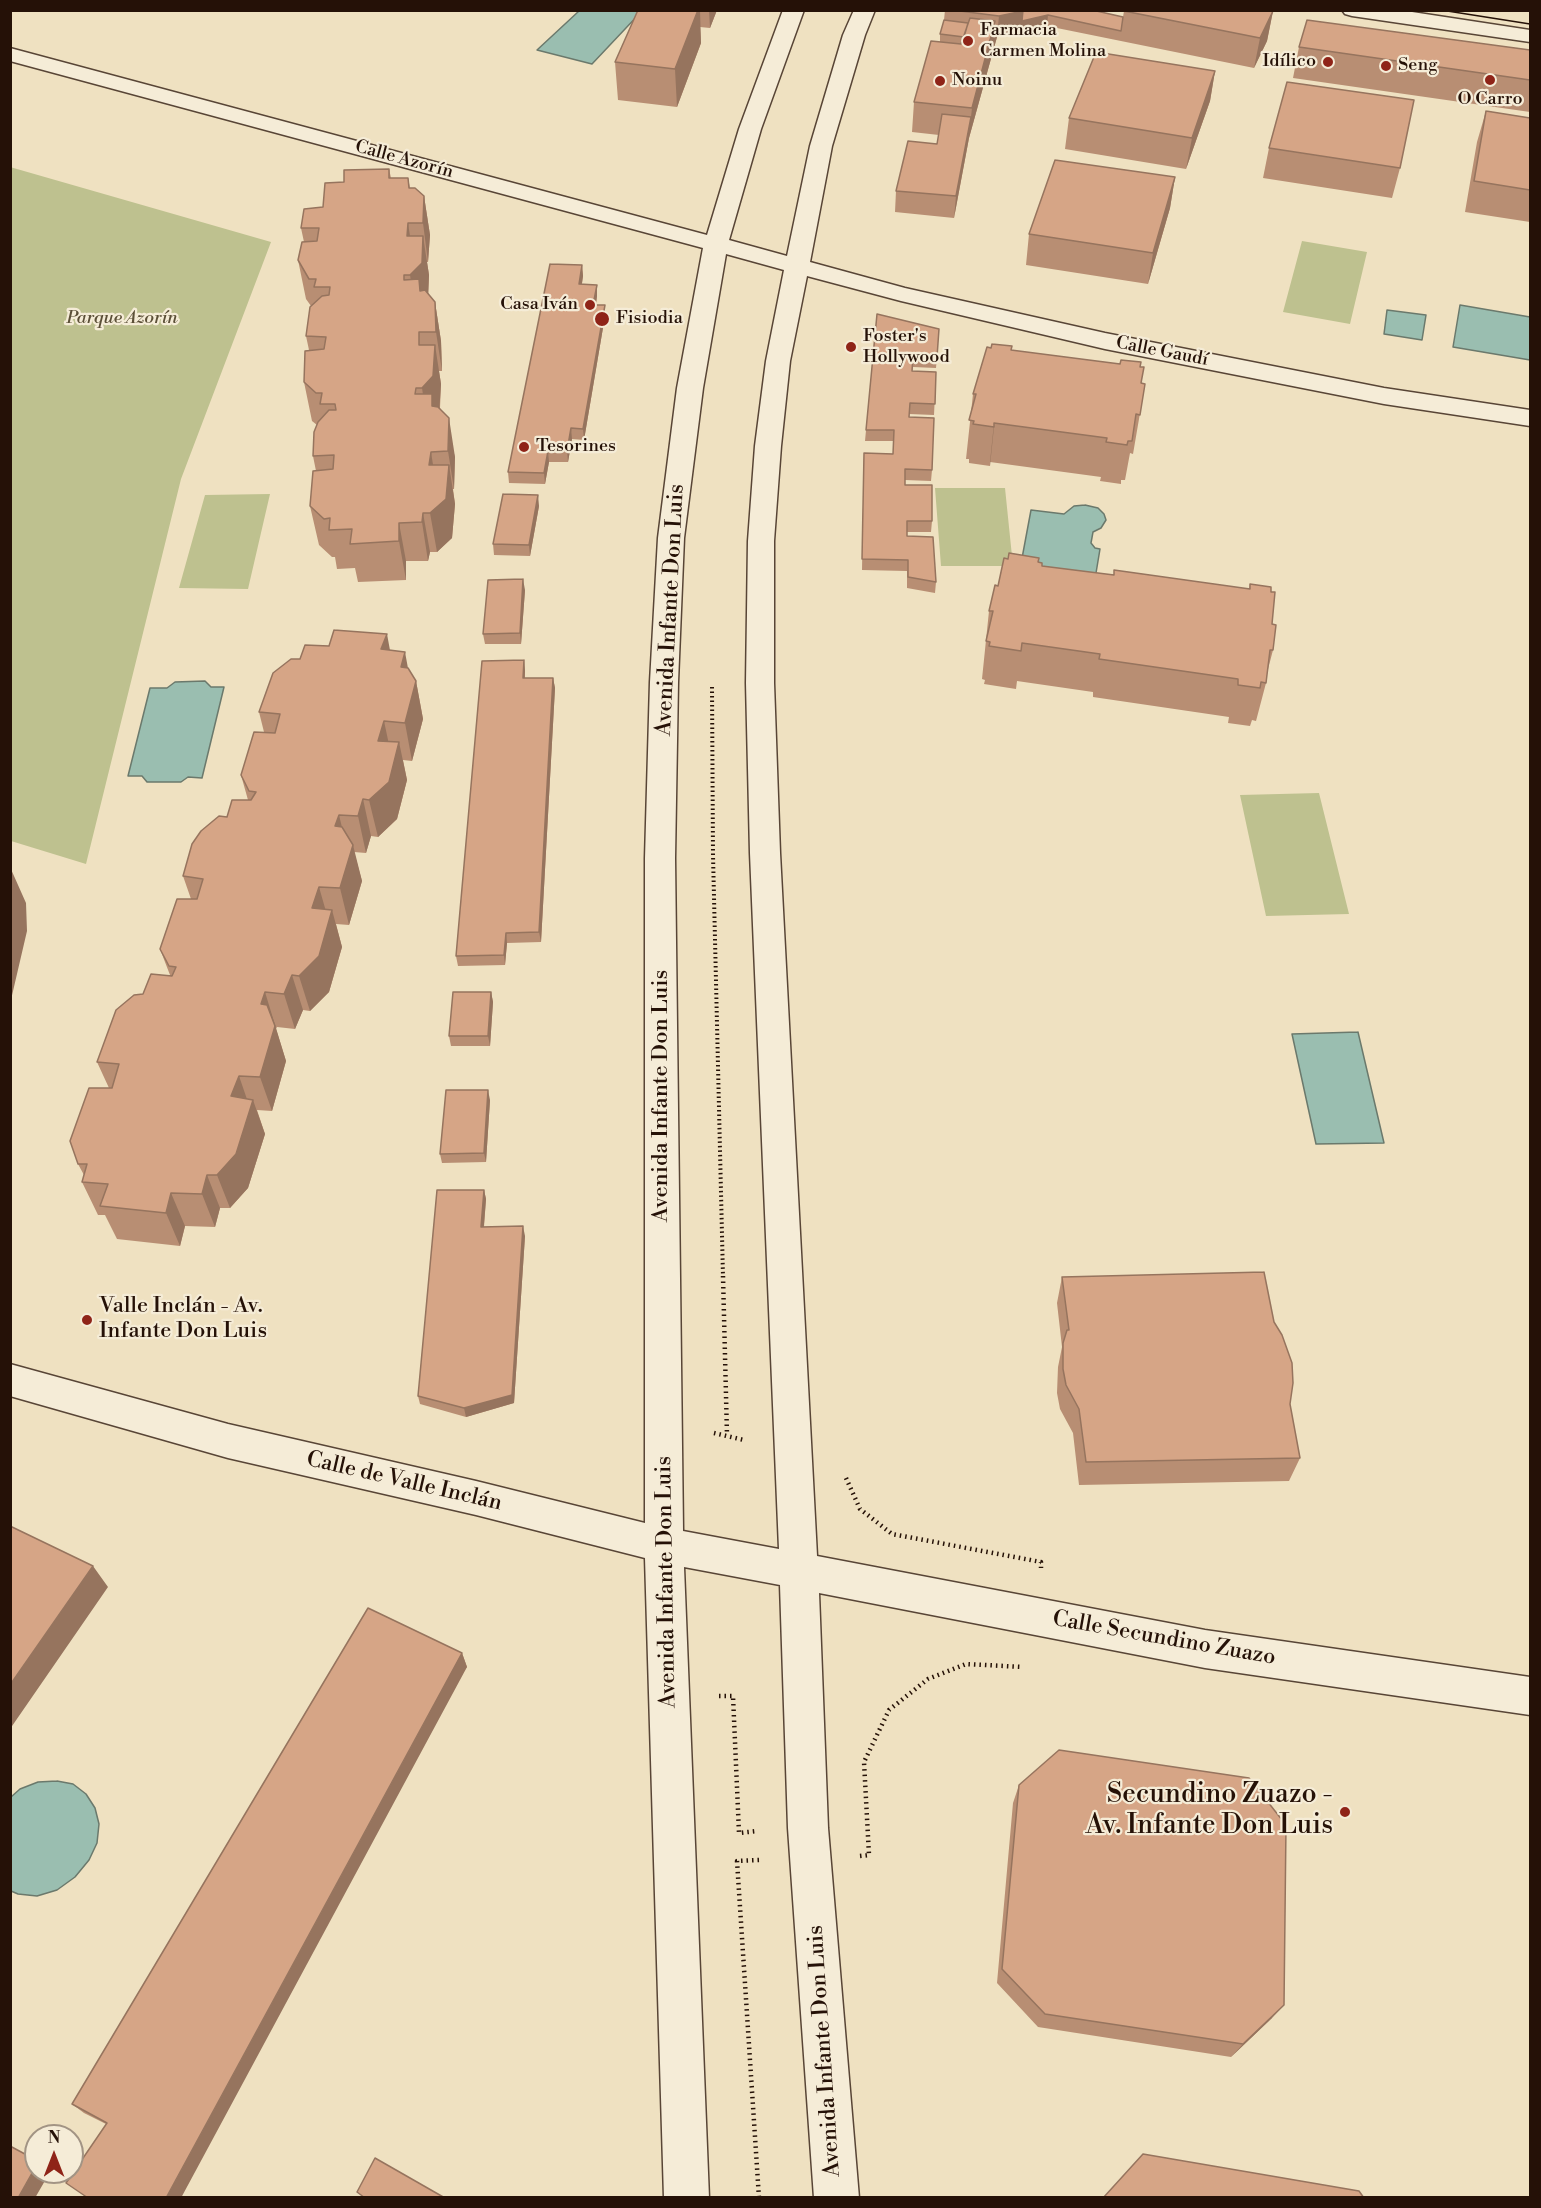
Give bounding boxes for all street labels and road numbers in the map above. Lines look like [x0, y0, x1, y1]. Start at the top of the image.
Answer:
street label: Calle Azorín [353, 137, 455, 183]
street label: Calle Gaudí [1114, 332, 1210, 372]
street label: Avenida Infante Don Luis [651, 483, 691, 737]
street label: Avenida Infante Don Luis [649, 970, 675, 1222]
street label: Calle de Valle Inclán [304, 1447, 504, 1517]
street label: Avenida Infante Don Luis [652, 1456, 682, 1708]
street label: Calle Secundino Zuazo [1050, 1606, 1278, 1672]
street label: Avenida Infante Don Luis [803, 1924, 847, 2178]

